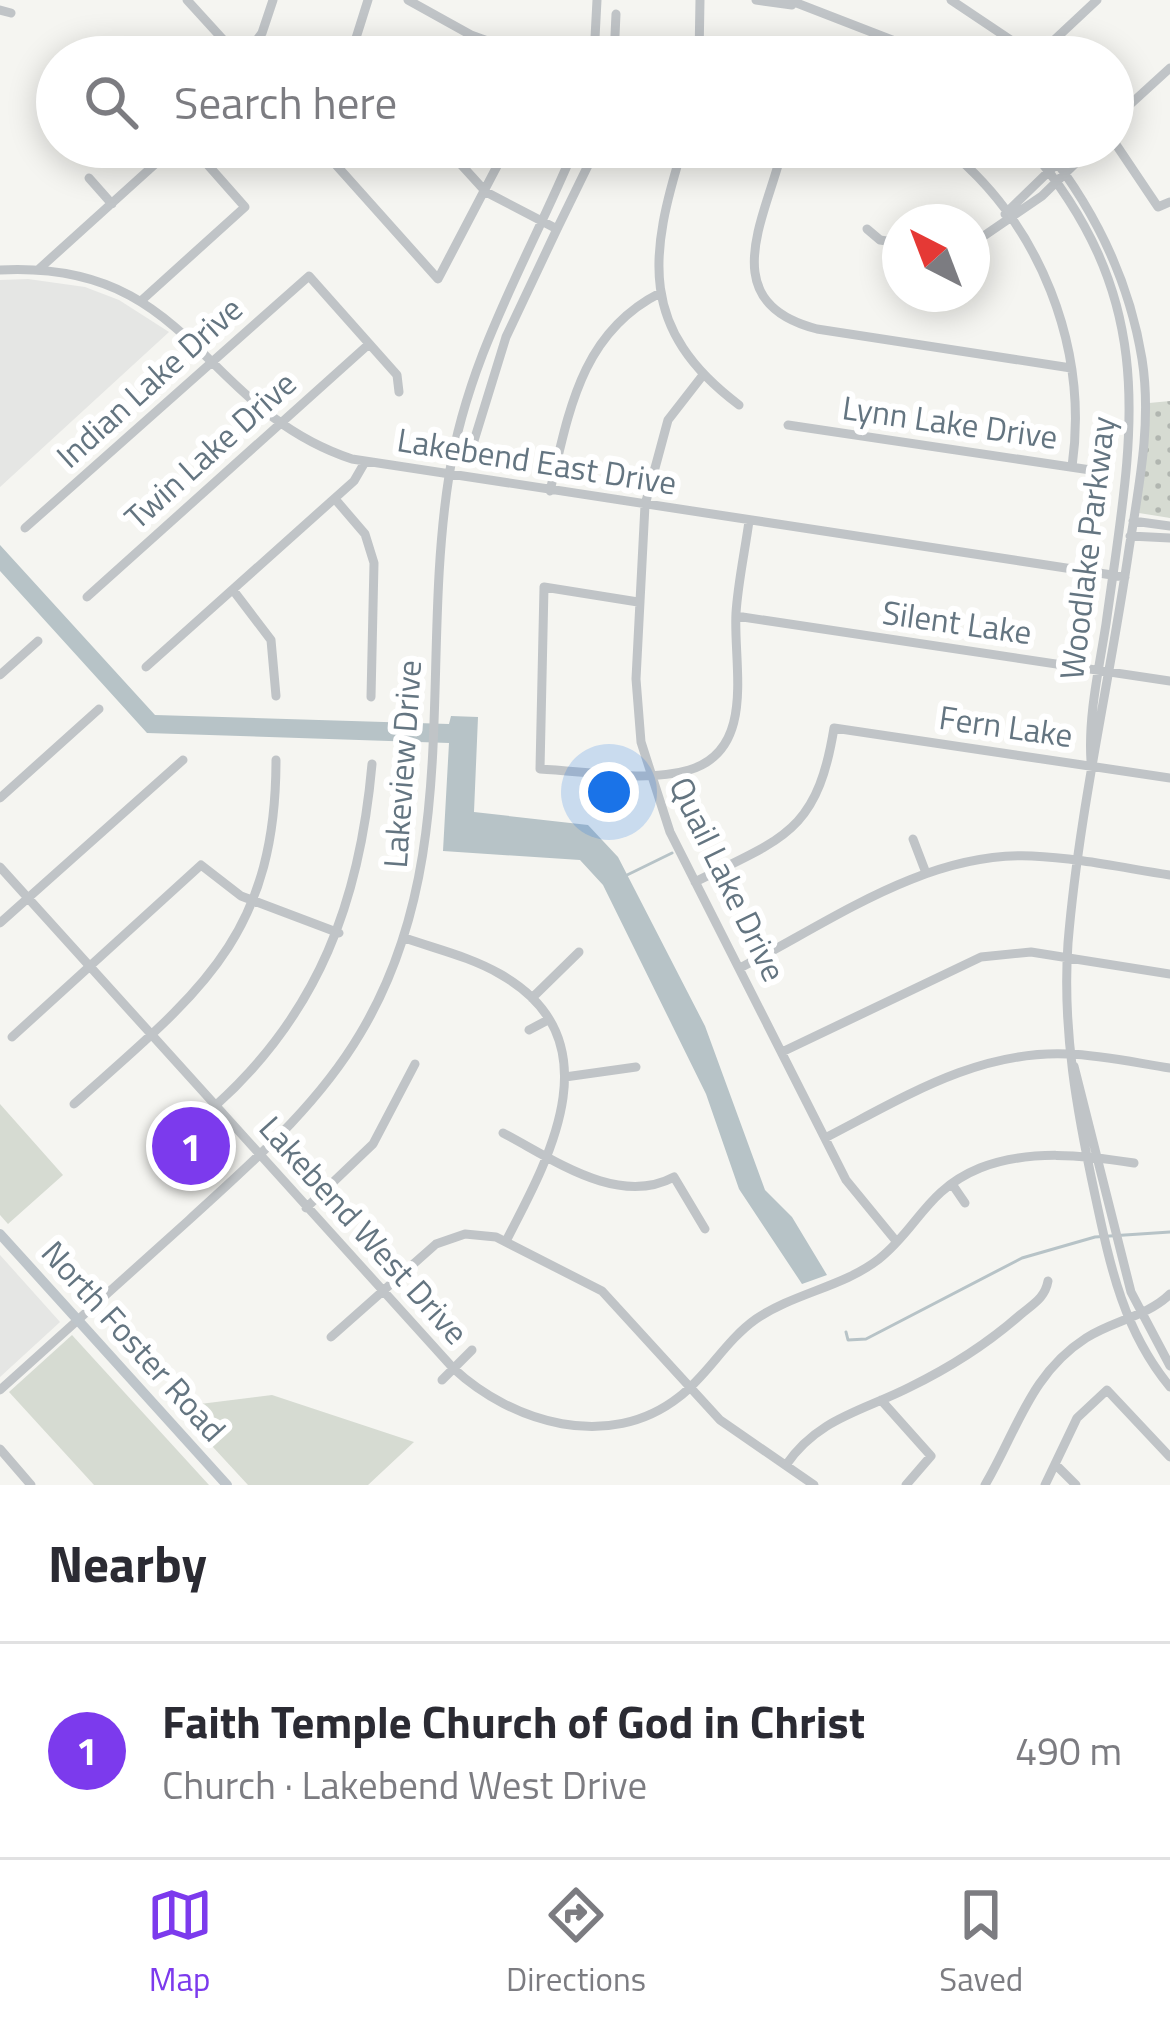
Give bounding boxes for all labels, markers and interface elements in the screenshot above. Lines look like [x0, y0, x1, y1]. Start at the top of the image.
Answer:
search box [36, 36, 1134, 168]
text: Search here [174, 68, 397, 136]
icon: search [78, 69, 144, 135]
north arrow [882, 204, 990, 312]
street label: Indian Lake Drive [45, 285, 253, 479]
street label: Twin Lake Drive [113, 359, 307, 541]
street label: Lynn Lake Drive [839, 382, 1061, 462]
street label: Woodlake Parkway [1046, 413, 1128, 682]
street label: Lakebend East Drive [394, 414, 680, 508]
street label: Silent Lake [879, 587, 1035, 657]
street label: Lakeview Drive [370, 658, 434, 870]
street label: Fern Lake [936, 692, 1076, 760]
your location [579, 762, 639, 822]
street label: Quail Lake Drive [657, 768, 799, 990]
pin: 1 [152, 1101, 230, 1191]
street label: Lakebend West Drive [248, 1105, 480, 1355]
street label: North Foster Road [30, 1229, 238, 1453]
text: Nearby [48, 1524, 207, 1602]
text: Faith Temple Church of God in Christ [162, 1687, 865, 1755]
text: 1 [76, 1721, 98, 1780]
text: 490 m [1015, 1721, 1122, 1780]
text: Church · Lakebend West Drive [162, 1755, 647, 1814]
tab: Map [147, 1882, 213, 2004]
tab: Directions [506, 1882, 646, 2004]
tab: Saved [939, 1882, 1023, 2004]

